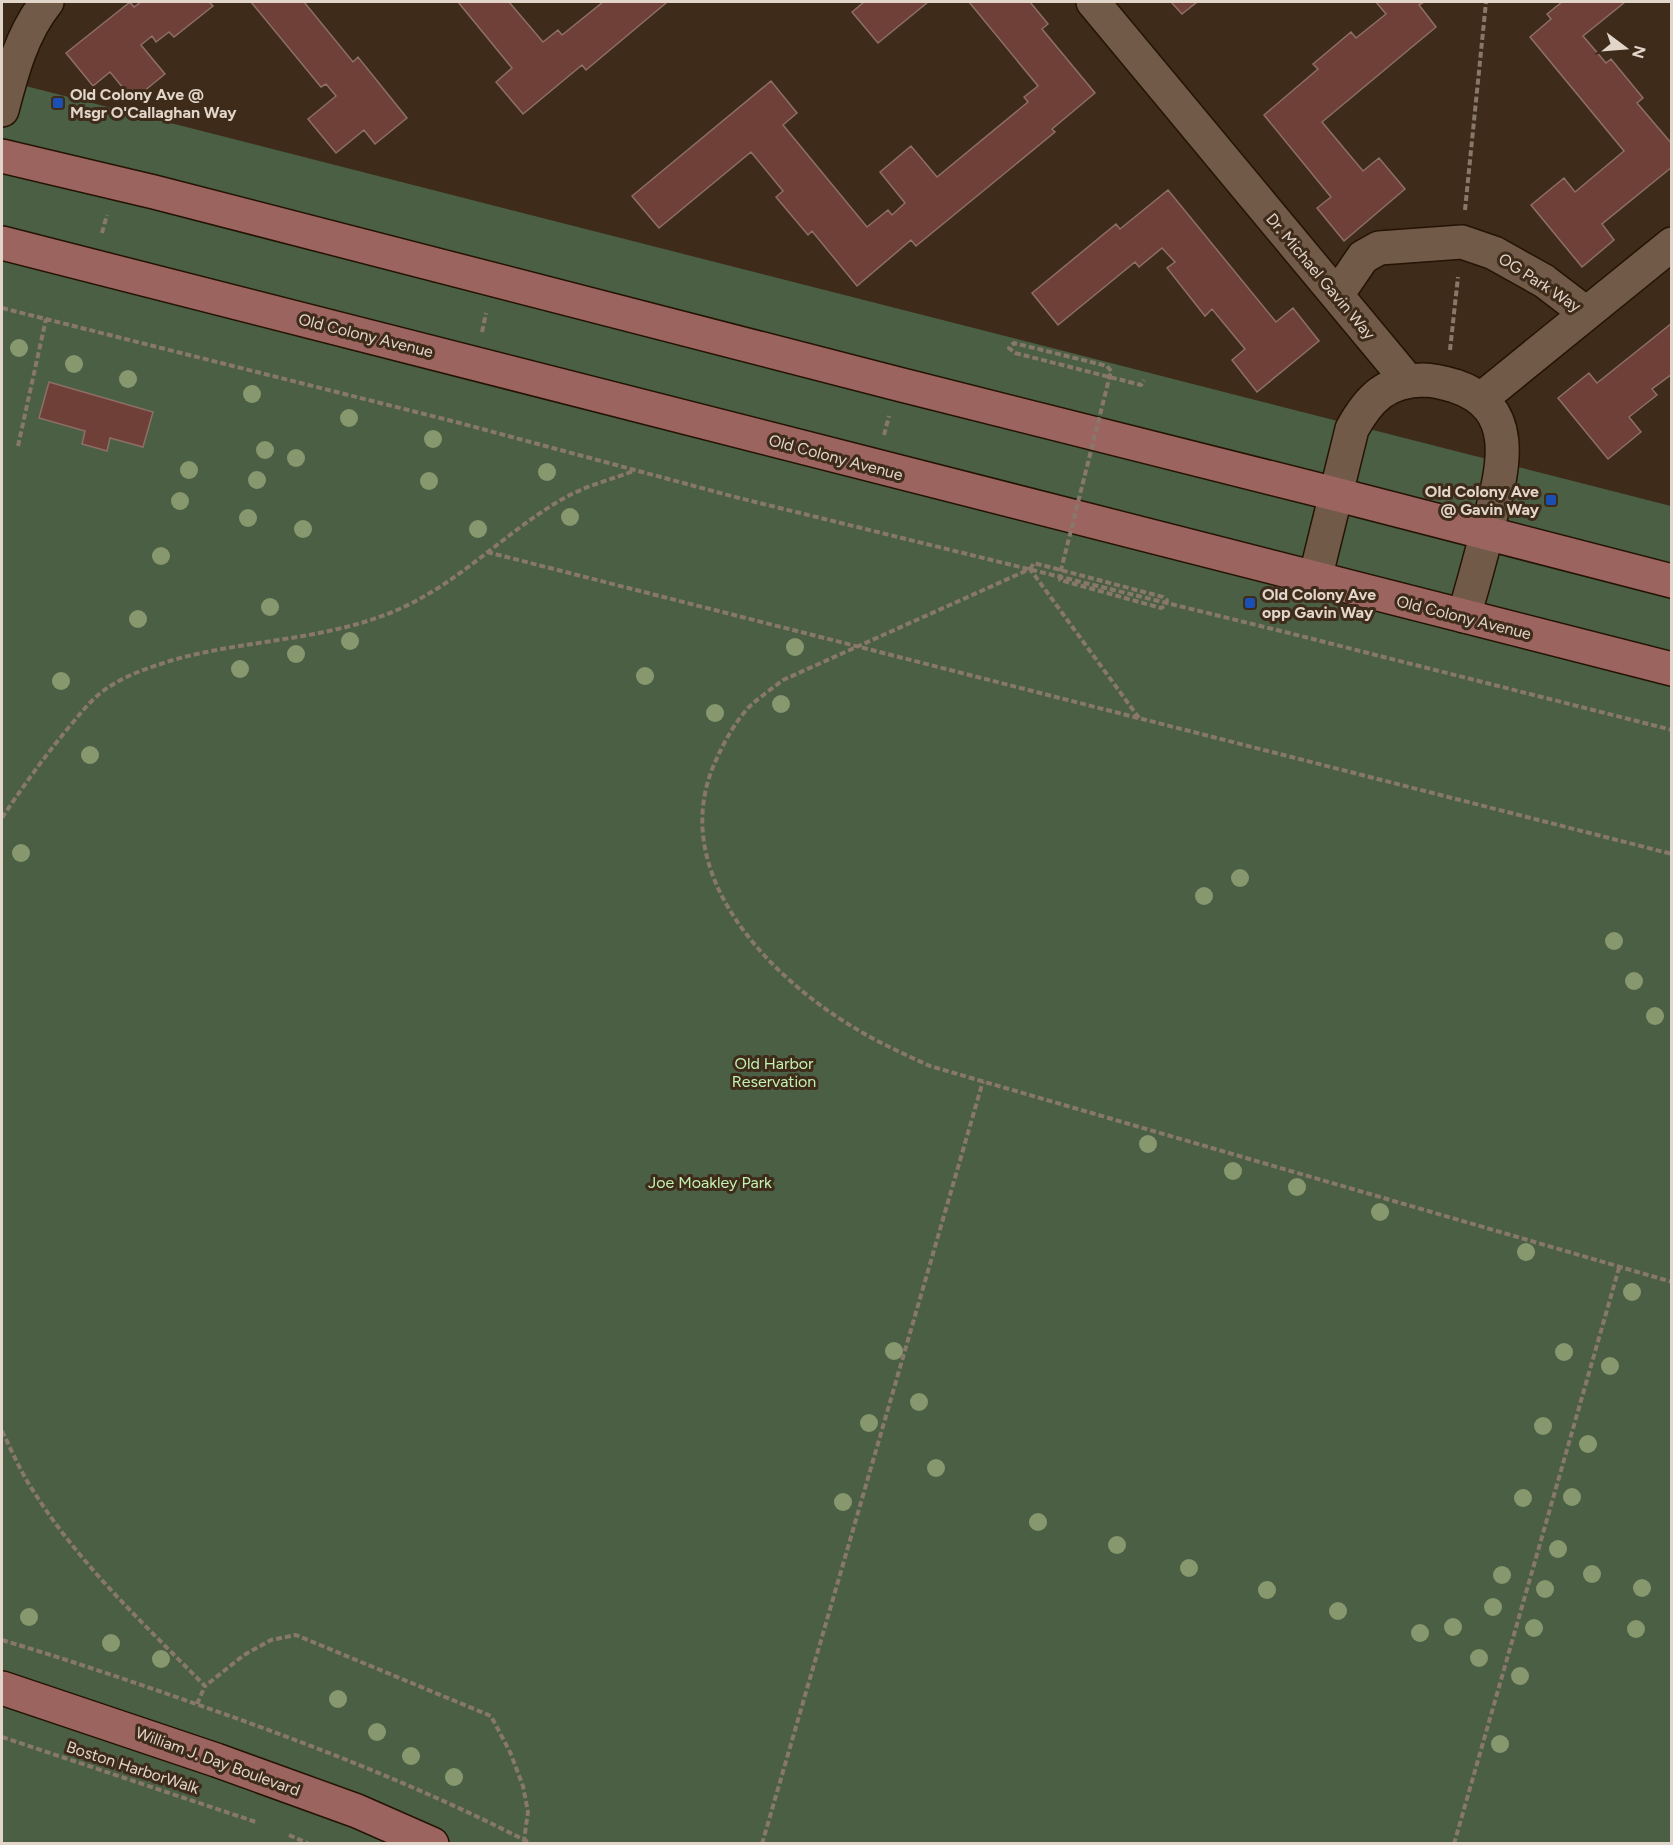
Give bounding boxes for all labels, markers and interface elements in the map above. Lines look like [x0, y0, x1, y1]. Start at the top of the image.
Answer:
north arrow [1595, 18, 1655, 78]
text: N [1628, 43, 1650, 61]
place label: Old Colony Ave @ Msgr O'Callaghan Way [70, 85, 237, 122]
marker: Old Colony Ave @ Msgr O'Callaghan Way [51, 96, 65, 110]
street label: Dr. Michael Gavin Way [1262, 209, 1379, 344]
street label: OG Park Way [1495, 249, 1585, 316]
street label: Old Colony Avenue [297, 310, 435, 361]
street label: Old Colony Avenue [767, 430, 905, 485]
place label: Old Colony Ave @ Gavin Way [1425, 482, 1540, 519]
marker: Old Colony Ave @ Gavin Way [1544, 493, 1558, 507]
place label: Old Colony Ave opp Gavin Way [1262, 585, 1376, 622]
street label: Old Colony Avenue [1395, 592, 1533, 643]
marker: Old Colony Ave opp Gavin Way [1243, 596, 1257, 610]
park label: Old Harbor Reservation [732, 1054, 816, 1091]
park label: Joe Moakley Park [648, 1173, 772, 1192]
street label: William J. Day Boulevard [133, 1723, 303, 1800]
street label: Boston HarborWalk [64, 1737, 202, 1798]

